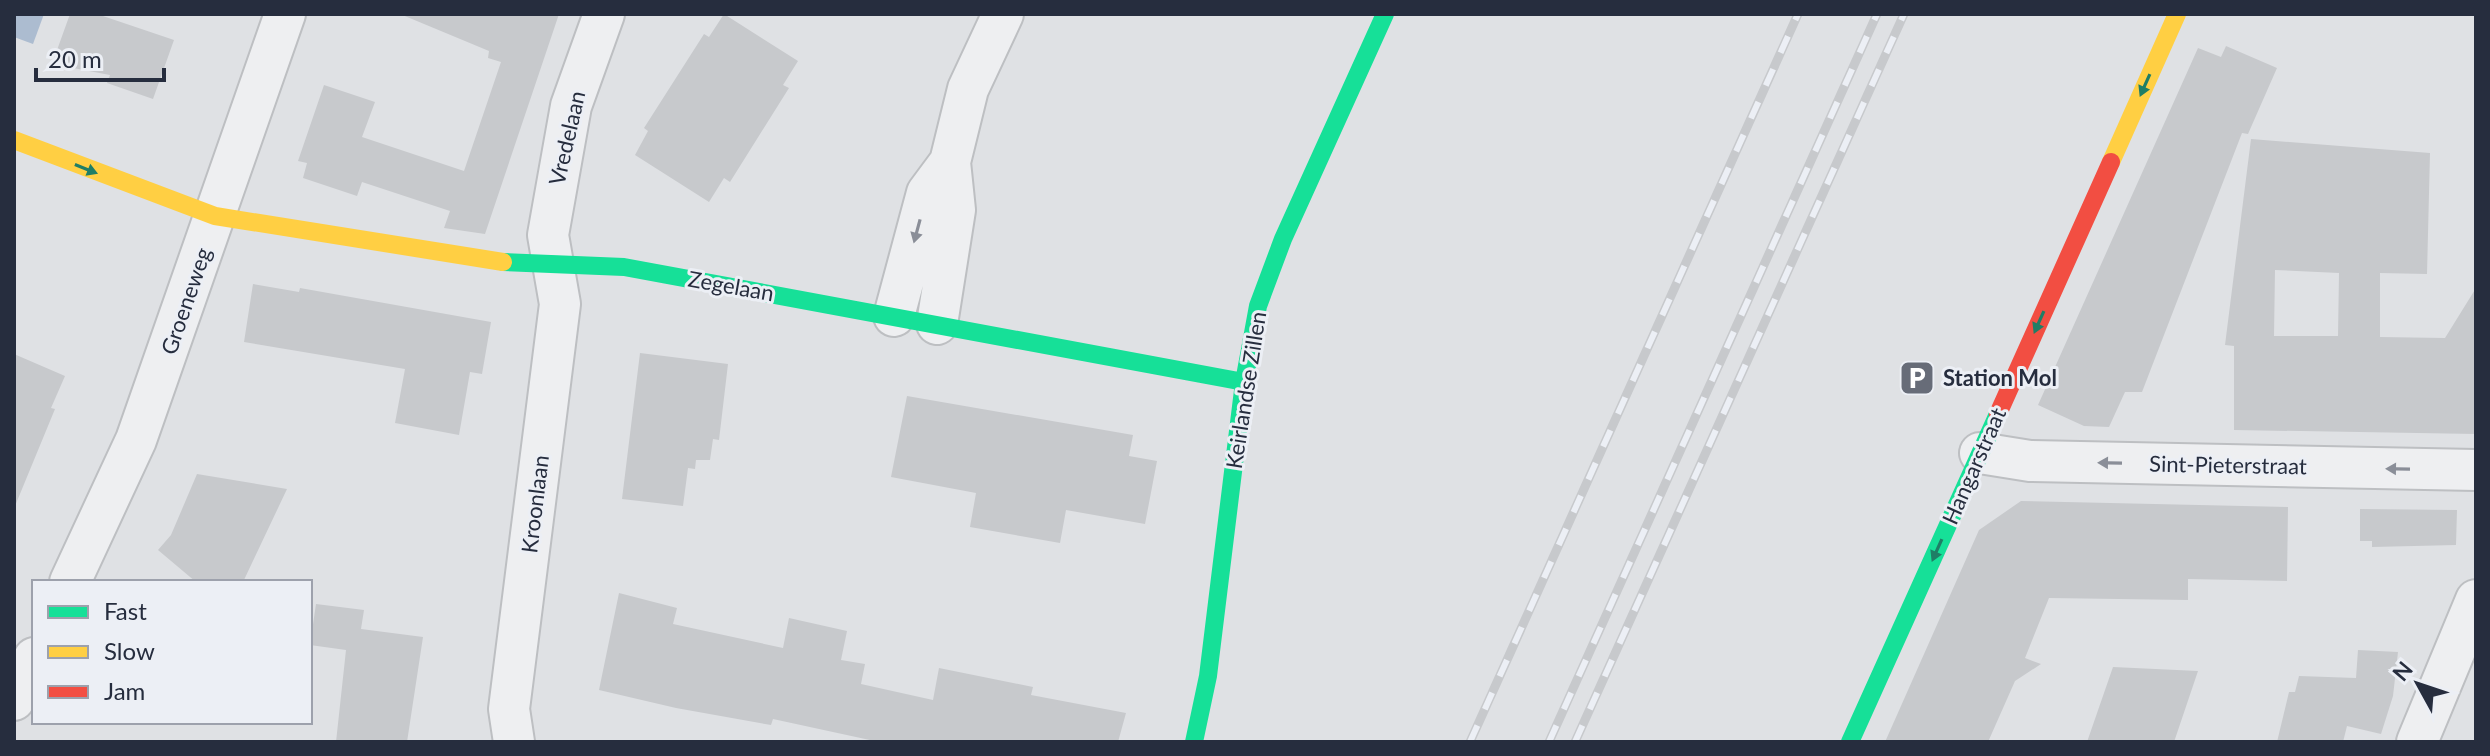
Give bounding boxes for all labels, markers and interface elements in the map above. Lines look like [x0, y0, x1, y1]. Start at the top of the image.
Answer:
scale bar [36, 32, 164, 82]
text: 20 m [48, 44, 102, 73]
one-way arrow [2138, 73, 2152, 97]
street label: Vredelaan [543, 88, 590, 188]
one-way arrow [74, 162, 98, 175]
one-way arrow [910, 219, 923, 243]
street label: Groeneweg [155, 244, 216, 358]
street label: Zegelaan [686, 265, 776, 306]
street label: Keirlandse Zillen [1220, 309, 1271, 471]
one-way arrow [2032, 311, 2045, 334]
parking icon: Station Mol [1898, 359, 1936, 397]
place label: Station Mol [1943, 364, 2057, 391]
street label: Hangarstraat [1936, 403, 2011, 528]
street label: Sint-Pieterstraat [2149, 450, 2307, 479]
street label: Kroonlaan [515, 453, 554, 555]
one-way arrow [2097, 457, 2122, 469]
one-way arrow [2385, 462, 2410, 475]
one-way arrow [1930, 538, 1944, 562]
legend [32, 580, 312, 724]
text: Fast [104, 596, 147, 625]
text: Slow [104, 636, 155, 665]
north arrow [2378, 644, 2458, 724]
text: N [2387, 656, 2418, 686]
text: Jam [104, 676, 145, 705]

